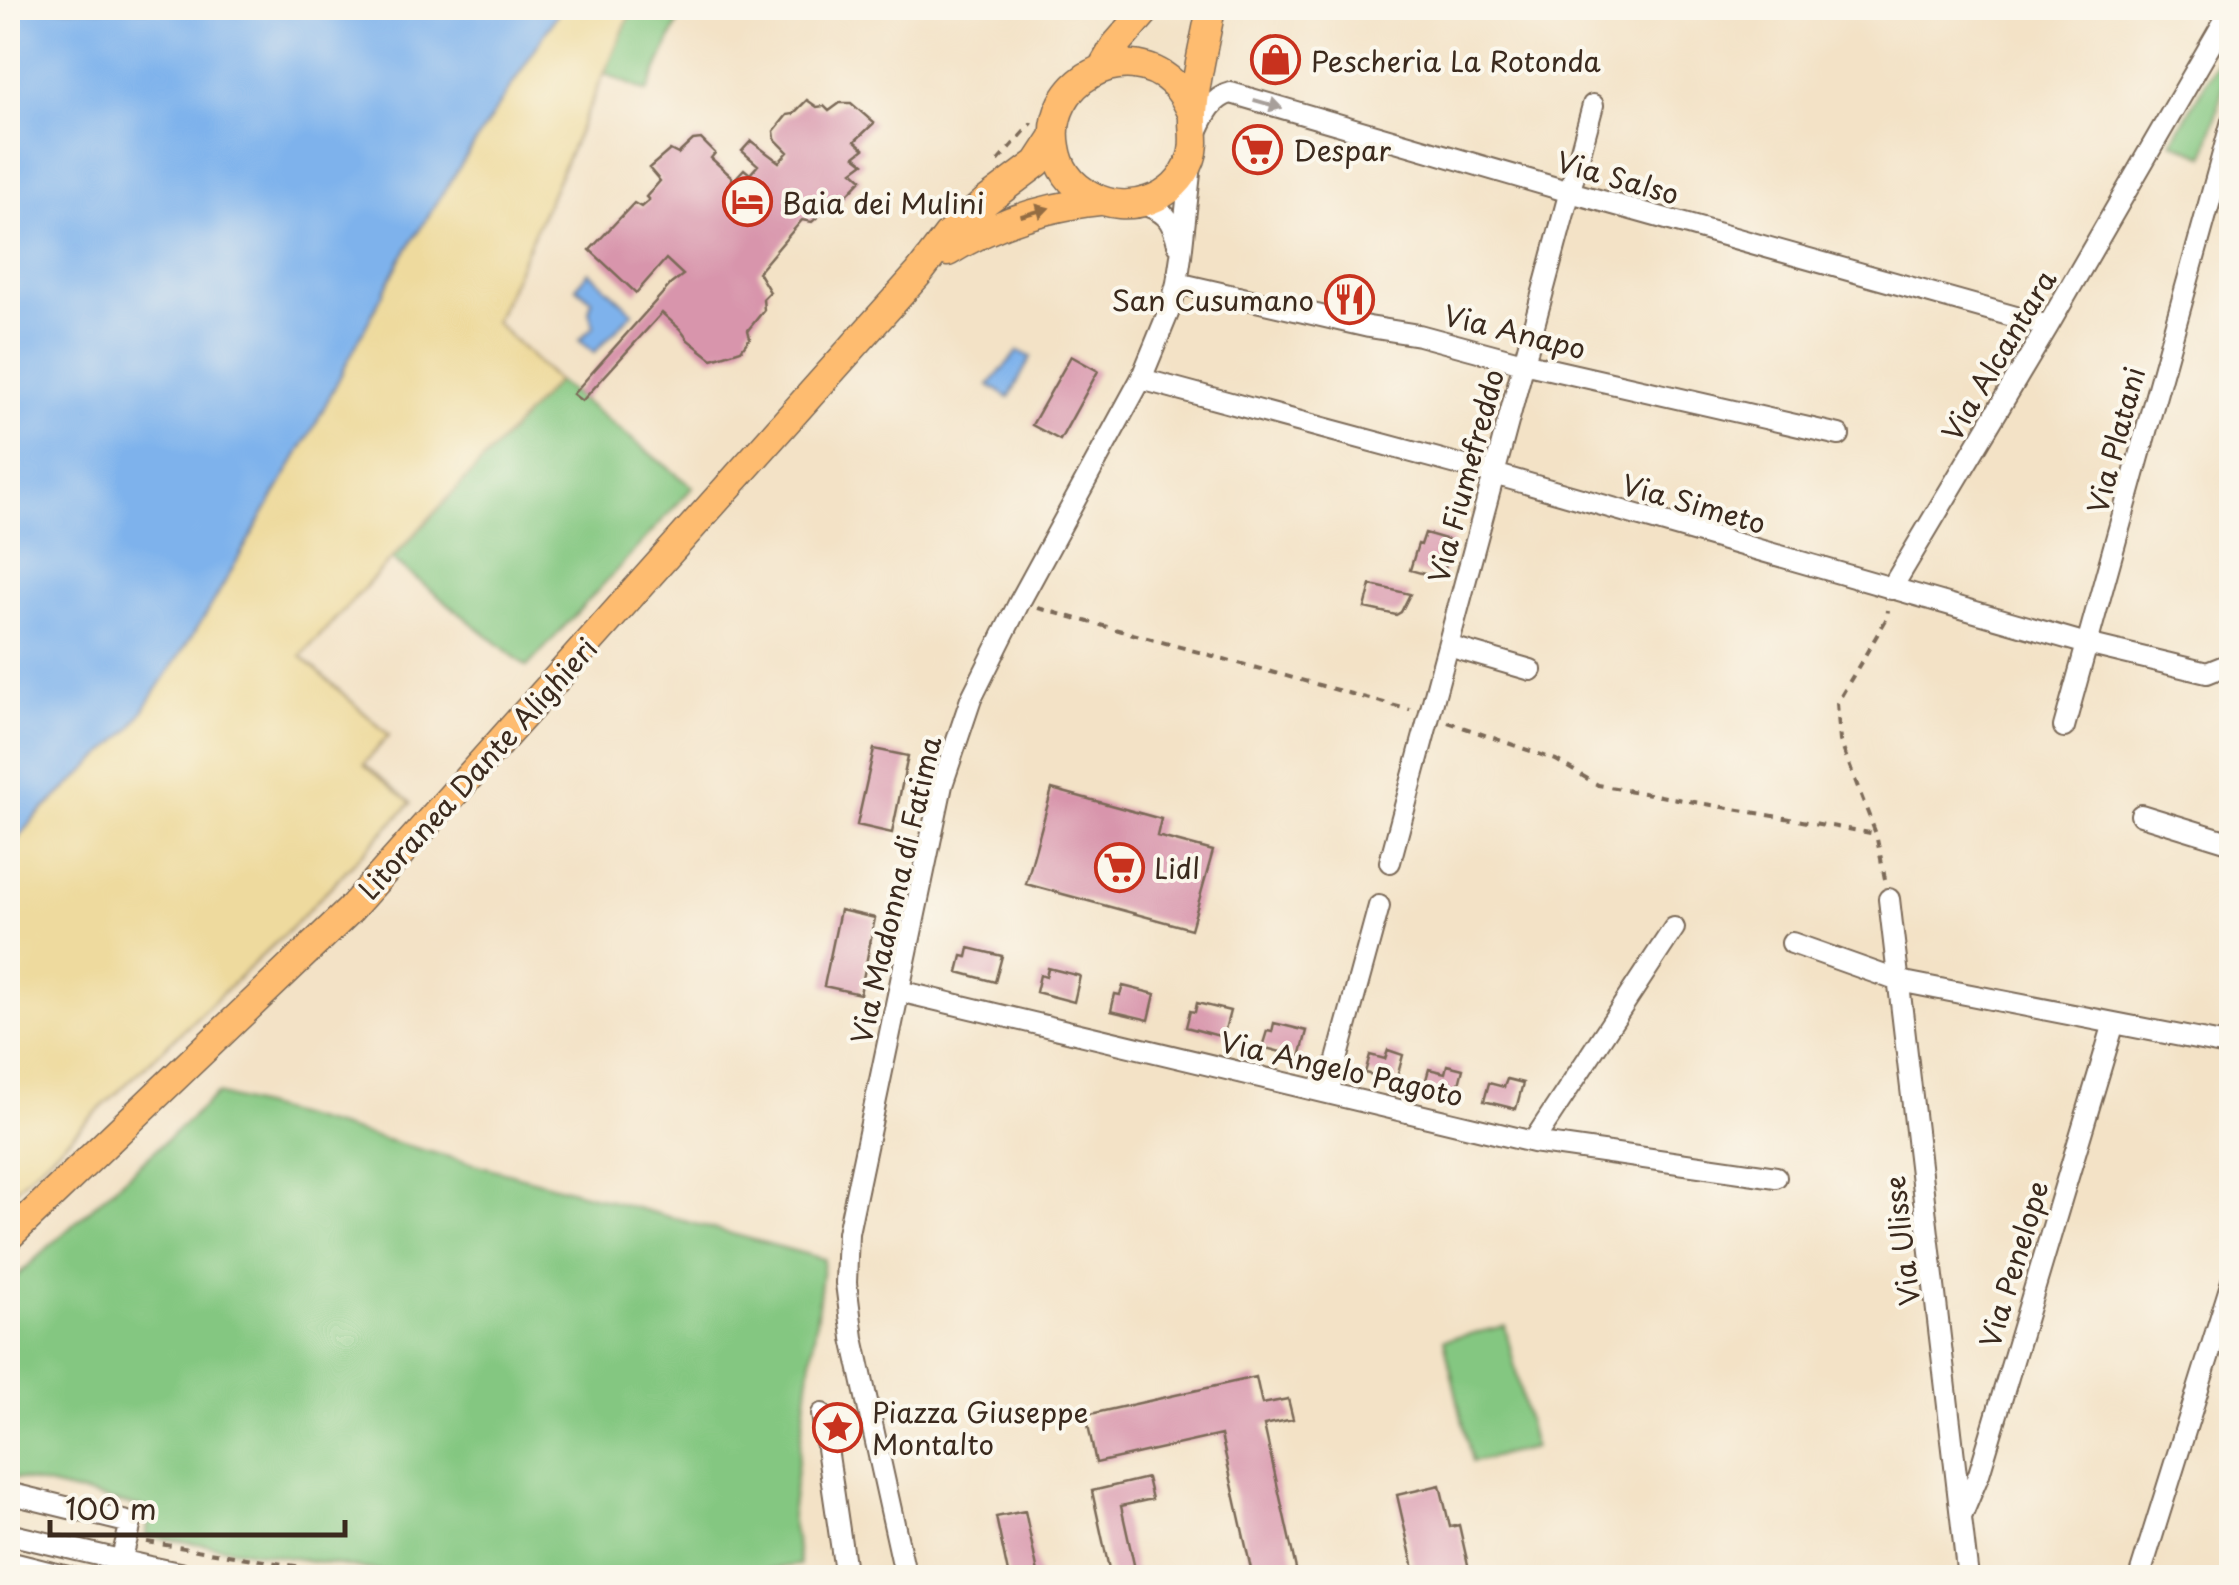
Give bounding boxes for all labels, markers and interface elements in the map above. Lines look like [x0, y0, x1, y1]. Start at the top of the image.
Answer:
shop icon: Pescheria La Rotonda [1250, 34, 1302, 86]
place label: Pescheria La Rotonda [1311, 39, 1602, 82]
one-way arrow [1253, 97, 1284, 112]
supermarket icon: Despar [1232, 123, 1284, 175]
place label: Despar [1293, 128, 1391, 171]
street label: Via Salso [1552, 139, 1684, 215]
hotel icon: Baia dei Mulini [721, 176, 773, 228]
place label: Baia dei Mulini [782, 181, 985, 224]
one-way arrow [1020, 204, 1051, 219]
street label: Via Alcantara [1930, 261, 2066, 449]
restaurant icon: San Cusumano [1323, 273, 1375, 325]
place label: San Cusumano [1112, 278, 1314, 321]
street label: Via Anapo [1439, 293, 1591, 369]
street label: Via Platani [2075, 362, 2155, 518]
street label: Via Fiumefreddo [1416, 364, 1514, 588]
street label: Via Simeto [1617, 462, 1771, 544]
street label: Litoranea Dante Alighieri [347, 627, 607, 909]
street label: Via Madonna di Fatima [839, 731, 951, 1048]
supermarket icon: Lidl [1093, 841, 1145, 893]
place label: Lidl [1154, 846, 1200, 889]
street label: Via Angelo Pagoto [1216, 1019, 1468, 1117]
street label: Via Ulisse [1872, 1174, 1930, 1308]
street label: Via Penelope [1967, 1175, 2059, 1353]
place label: Piazza Giuseppe Montalto [872, 1390, 1088, 1465]
place icon: Piazza Giuseppe Montalto [811, 1401, 863, 1453]
scale bar [50, 1475, 345, 1537]
text: 100 m [65, 1485, 157, 1530]

